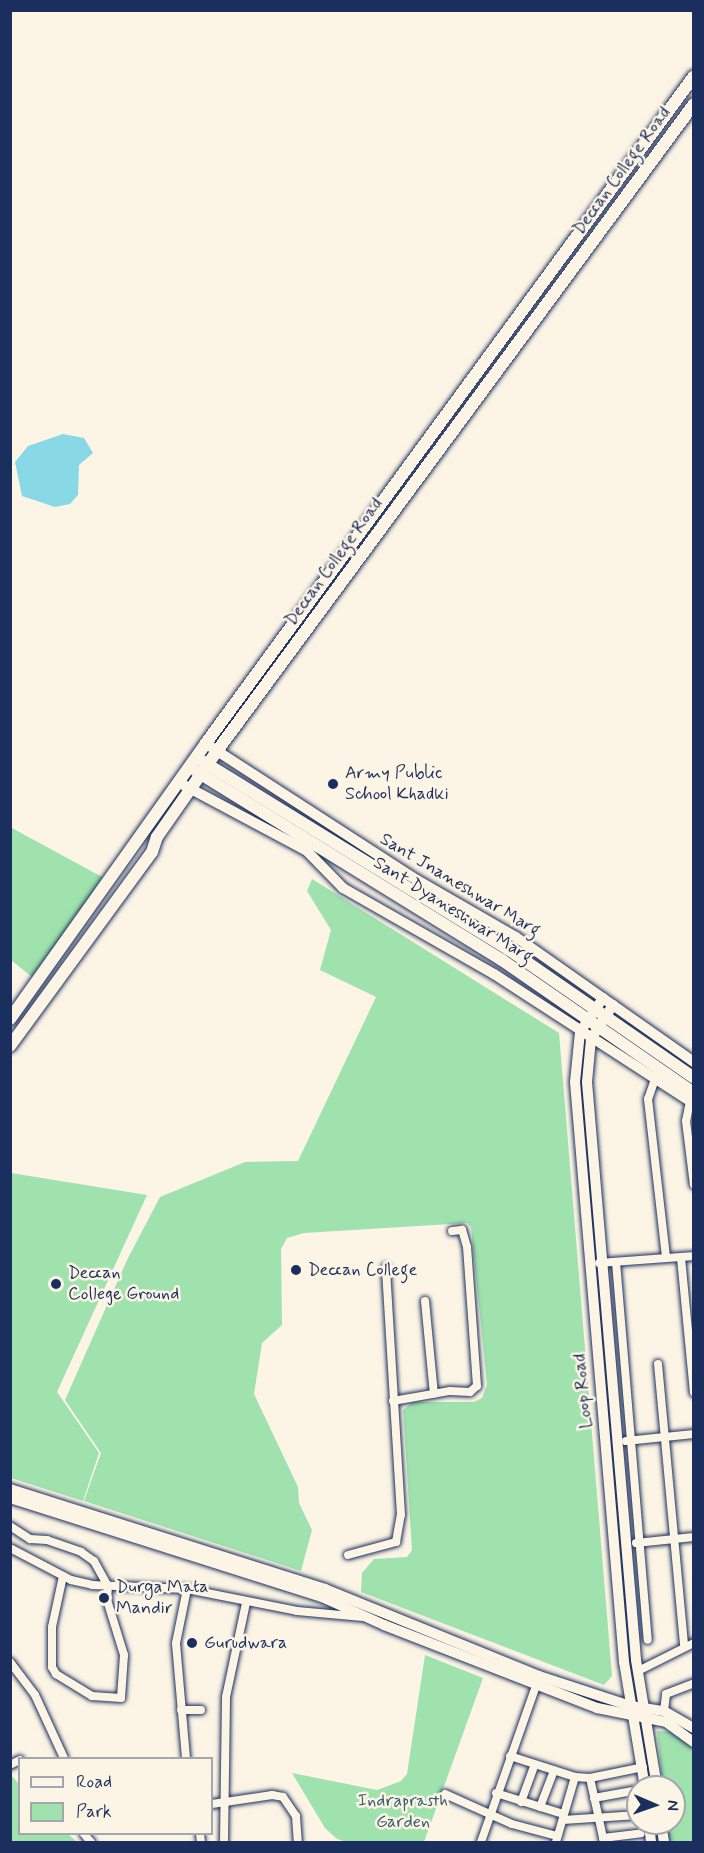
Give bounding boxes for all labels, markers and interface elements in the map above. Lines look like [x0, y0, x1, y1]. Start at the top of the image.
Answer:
street label: Deccan College Road [569, 103, 675, 239]
street label: Deccan College Road [281, 494, 387, 630]
place label: Army Public School Khadki [345, 763, 450, 806]
marker: Army Public School Khadki [326, 777, 340, 791]
street label: Sant Jnaneshwar Marg [375, 828, 545, 942]
street label: Sant Dyaneshwar Marg [368, 852, 538, 968]
place label: Deccan College [308, 1259, 419, 1281]
place label: Deccan College Ground [68, 1263, 179, 1306]
marker: Deccan College [289, 1263, 303, 1277]
marker: Deccan College Ground [49, 1277, 63, 1291]
street label: Loop Road [569, 1353, 597, 1429]
place label: Durga Mata Mandir [116, 1577, 207, 1620]
marker: Durga Mata Mandir [97, 1591, 111, 1605]
place label: Gurudwara [204, 1632, 287, 1654]
marker: Gurudwara [185, 1636, 199, 1650]
legend [18, 1757, 213, 1835]
text: Road [76, 1770, 112, 1794]
north arrow [626, 1775, 686, 1835]
park label: Indraprasth Garden [358, 1791, 448, 1834]
text: Park [76, 1800, 112, 1824]
text: N [662, 1800, 683, 1811]

